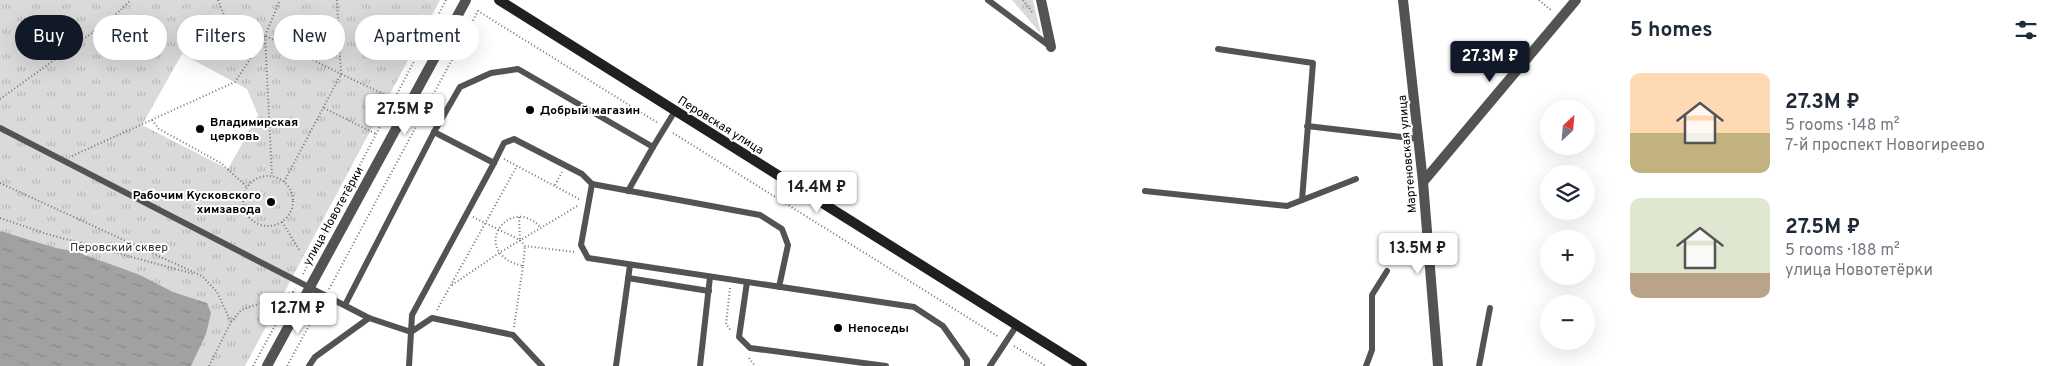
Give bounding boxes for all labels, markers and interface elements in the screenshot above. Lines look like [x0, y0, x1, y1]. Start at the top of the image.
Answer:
chip: Buy [15, 15, 83, 60]
chip: Rent [93, 15, 167, 60]
chip: Filters [177, 15, 264, 60]
chip: New [274, 15, 345, 60]
chip: Apartment [355, 15, 479, 60]
icon: filters [2012, 16, 2040, 44]
text: 5 homes [1630, 17, 1713, 44]
pin: 27.3M ₽ [1444, 41, 1536, 83]
text: 27.3M ₽ [1461, 47, 1519, 67]
text: 27.3M ₽ [1785, 89, 1860, 116]
street label: Перовская улица [674, 93, 766, 159]
icon: home [1670, 93, 1730, 153]
pin: 27.5M ₽ [359, 94, 451, 136]
street label: Мартеновская улица [1395, 94, 1421, 214]
text: 27.5M ₽ [376, 100, 434, 120]
north arrow [1540, 100, 1595, 155]
map controls [1540, 100, 1595, 350]
place label: Добрый магазин [540, 103, 640, 119]
marker: Добрый магазин [524, 104, 536, 116]
place label: Владимирская церковь [210, 115, 298, 145]
text: 5 rooms · 148 m² [1785, 116, 1900, 136]
marker: Владимирская церковь [194, 123, 206, 135]
text: 7-й проспект Новогиреево [1785, 136, 1985, 156]
street label: улица Новотетёрки [300, 164, 368, 269]
button: layers [1540, 165, 1595, 220]
pin: 14.4M ₽ [771, 172, 863, 214]
text: 14.4M ₽ [788, 178, 846, 198]
place label: Рабочим Кусковского химзавода [133, 188, 261, 218]
marker: Рабочим Кусковского химзавода [265, 196, 277, 208]
text: 27.5M ₽ [1785, 214, 1860, 241]
icon: home [1670, 218, 1730, 278]
button: + [1540, 230, 1595, 285]
pin: 13.5M ₽ [1372, 232, 1464, 275]
text: 13.5M ₽ [1390, 239, 1446, 259]
park label: Перовский сквер [70, 240, 168, 256]
text: 5 rooms · 188 m² [1785, 241, 1900, 261]
text: улица Новотетёрки [1785, 261, 1933, 281]
pin: 12.7M ₽ [252, 292, 344, 335]
button: − [1540, 295, 1595, 350]
text: 12.7M ₽ [271, 299, 325, 319]
place label: Непоседы [848, 321, 909, 337]
marker: Непоседы [832, 322, 844, 334]

